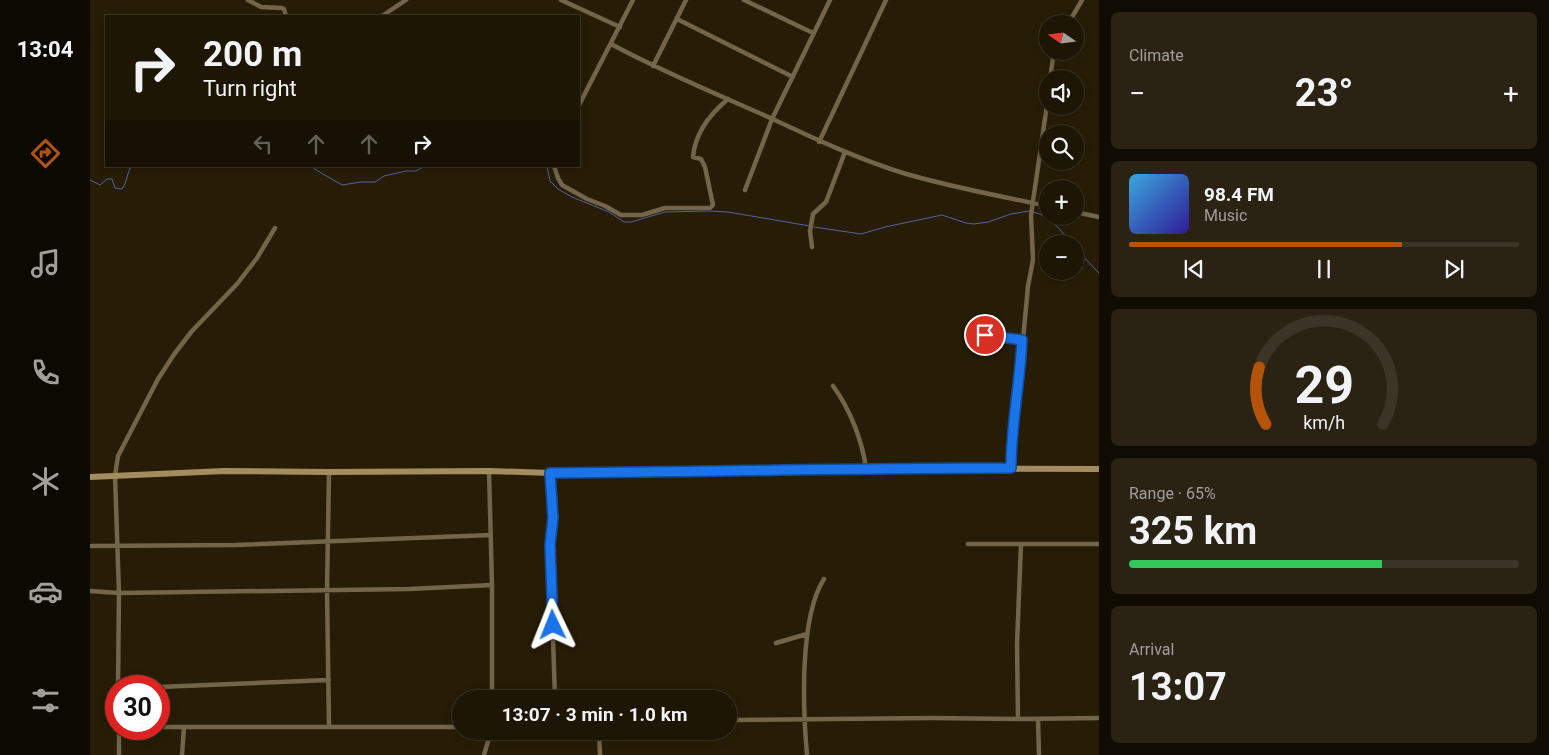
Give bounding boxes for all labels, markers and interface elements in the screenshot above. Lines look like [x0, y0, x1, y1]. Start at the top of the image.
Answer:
north arrow [1039, 15, 1084, 60]
map controls [1039, 15, 1084, 280]
text: 200 m [203, 34, 302, 75]
icon: right [120, 35, 185, 100]
text: 13:04 [17, 37, 73, 62]
text: Climate [1129, 46, 1184, 65]
button: sound [1039, 70, 1084, 115]
text: 23° [1295, 71, 1353, 115]
text: Turn right [203, 76, 297, 101]
text: − [1129, 77, 1145, 110]
text: + [1503, 77, 1519, 110]
button: search [1039, 125, 1084, 170]
icon: left [249, 130, 277, 158]
icon: ahead [302, 130, 330, 158]
icon: ahead [355, 130, 383, 158]
icon: right [408, 130, 436, 158]
icon: directions [28, 136, 63, 171]
button: + [1039, 180, 1084, 225]
text: 98.4 FM [1204, 183, 1274, 206]
text: Music [1204, 206, 1247, 225]
button: − [1039, 235, 1084, 280]
icon: music [28, 246, 63, 281]
icon: previous [1180, 255, 1208, 283]
icon: pause [1310, 255, 1338, 283]
icon: next [1440, 255, 1468, 283]
pin [964, 314, 1006, 356]
icon: arrive [971, 321, 999, 349]
icon: phone [28, 355, 63, 390]
text: 29 [1294, 355, 1354, 416]
text: km/h [1303, 412, 1345, 433]
icon: climate [28, 464, 63, 499]
text: Range · 65% [1129, 484, 1216, 503]
text: 325 km [1129, 509, 1257, 553]
icon: car [28, 574, 63, 609]
position arrow [526, 598, 578, 650]
text: Arrival [1129, 640, 1174, 659]
text: 13:07 [1129, 665, 1227, 709]
speed limit sign: 30 [105, 675, 170, 740]
icon: filters [28, 683, 63, 718]
text: 13:07 · 3 min · 1.0 km [502, 703, 687, 726]

